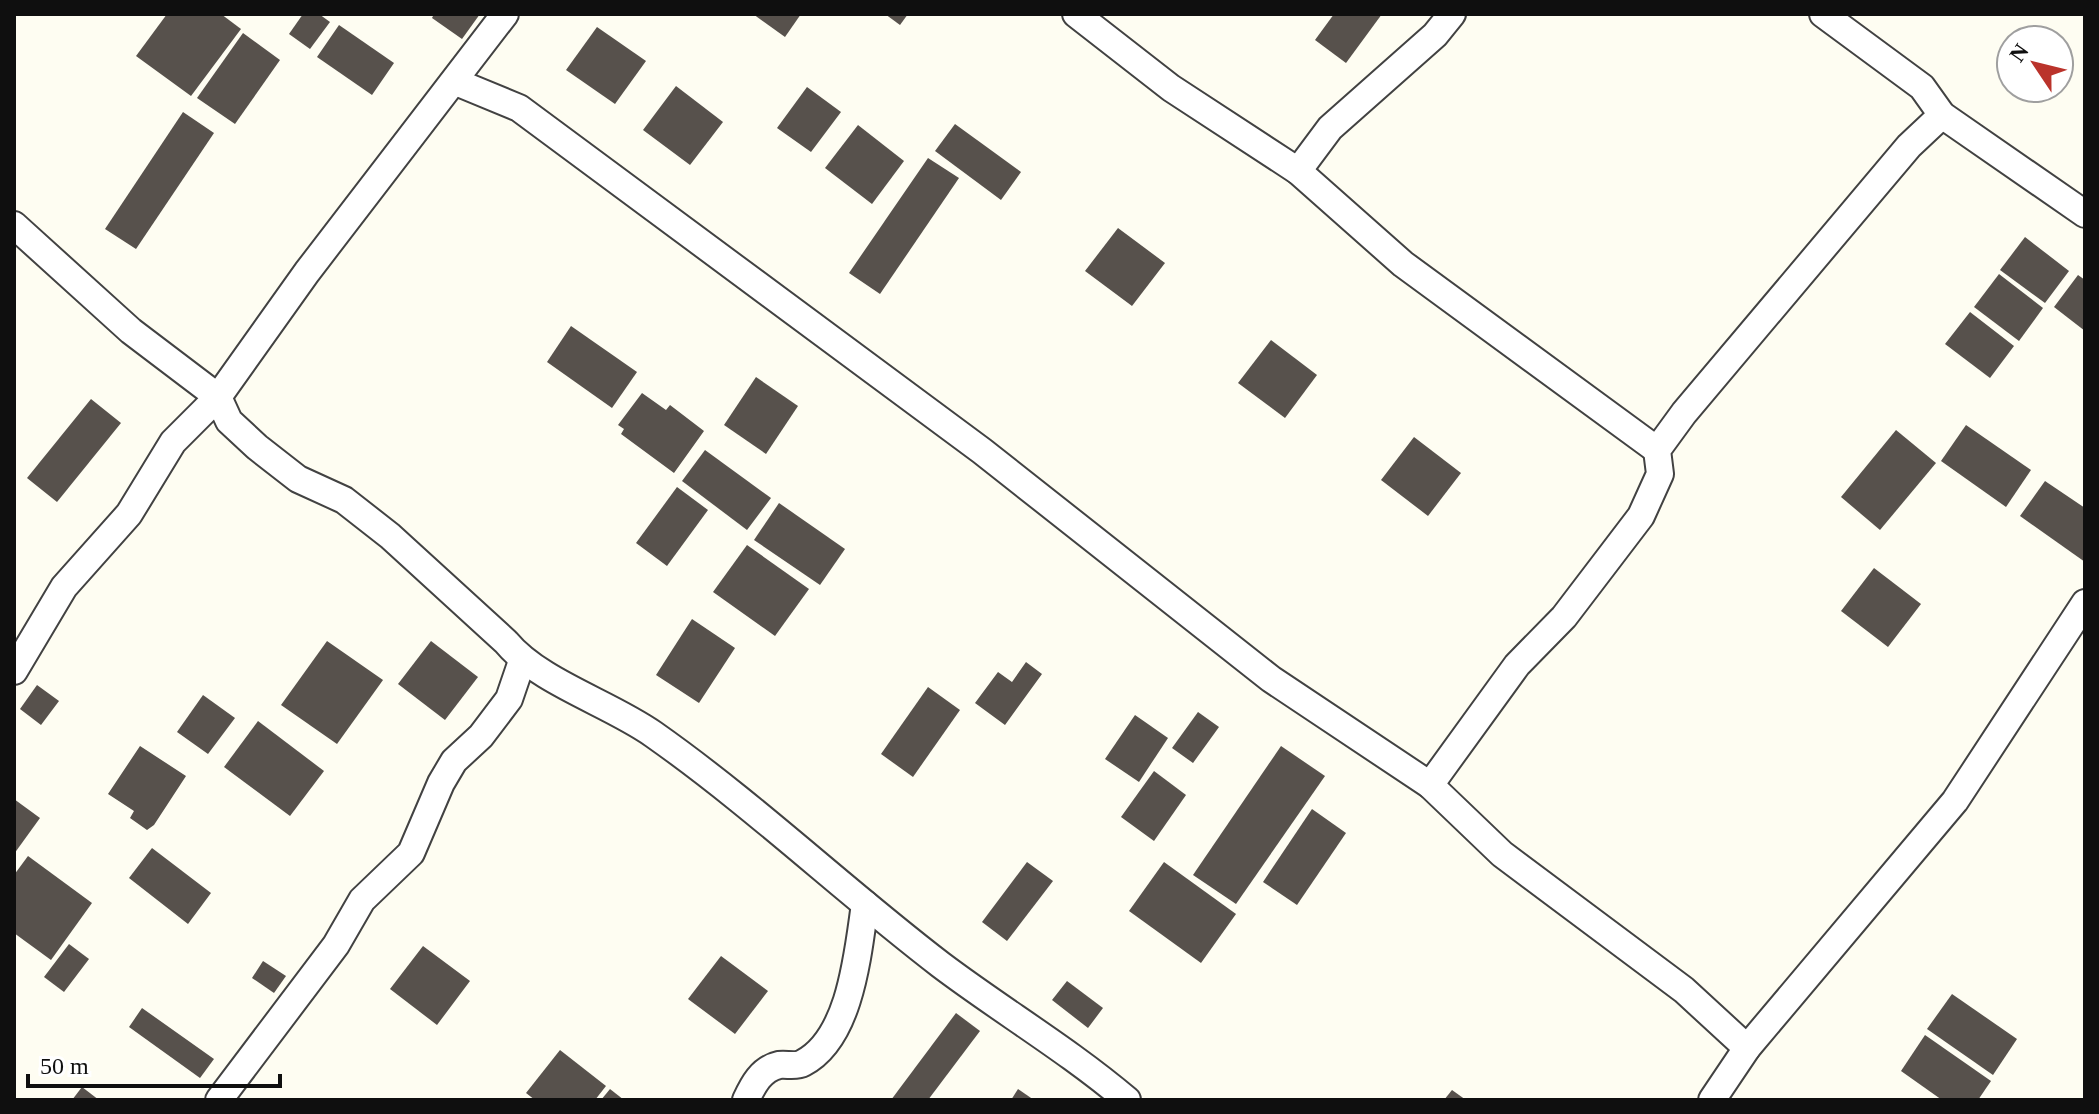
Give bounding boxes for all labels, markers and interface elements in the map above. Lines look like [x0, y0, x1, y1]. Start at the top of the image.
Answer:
north arrow [1995, 24, 2075, 104]
text: N [2004, 39, 2034, 66]
scale bar [28, 1038, 280, 1088]
text: 50 m [40, 1053, 89, 1079]

